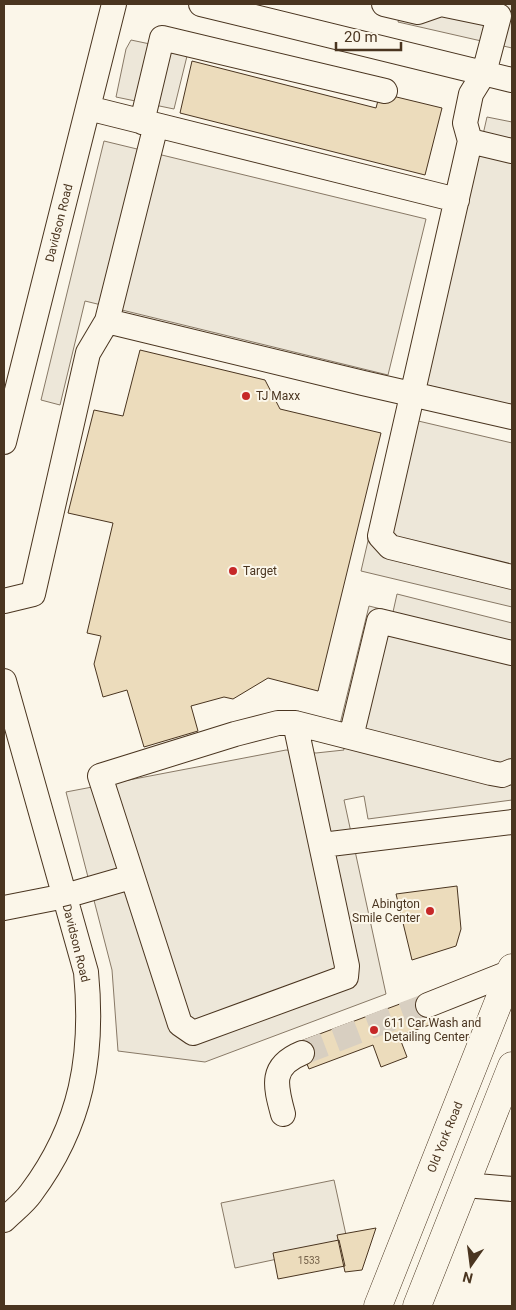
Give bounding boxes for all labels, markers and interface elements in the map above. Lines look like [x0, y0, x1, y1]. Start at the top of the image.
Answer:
scale bar [336, 20, 401, 52]
text: 20 m [344, 28, 378, 46]
street label: Davidson Road [43, 182, 75, 264]
place label: TJ Maxx [256, 389, 300, 403]
marker: TJ Maxx [240, 390, 252, 402]
place label: Target [243, 564, 277, 578]
marker: Target [227, 565, 239, 577]
place label: Abington Smile Center [352, 897, 420, 925]
street label: Davidson Road [60, 902, 92, 984]
marker: Abington Smile Center [424, 905, 436, 917]
place label: 611 Car Wash and Detailing Center [384, 1016, 481, 1044]
marker: 611 Car Wash and Detailing Center [368, 1024, 380, 1036]
street label: Old York Road [424, 1099, 466, 1175]
north arrow [446, 1240, 496, 1290]
house number: 1533 [298, 1255, 320, 1266]
text: N [461, 1269, 475, 1287]

